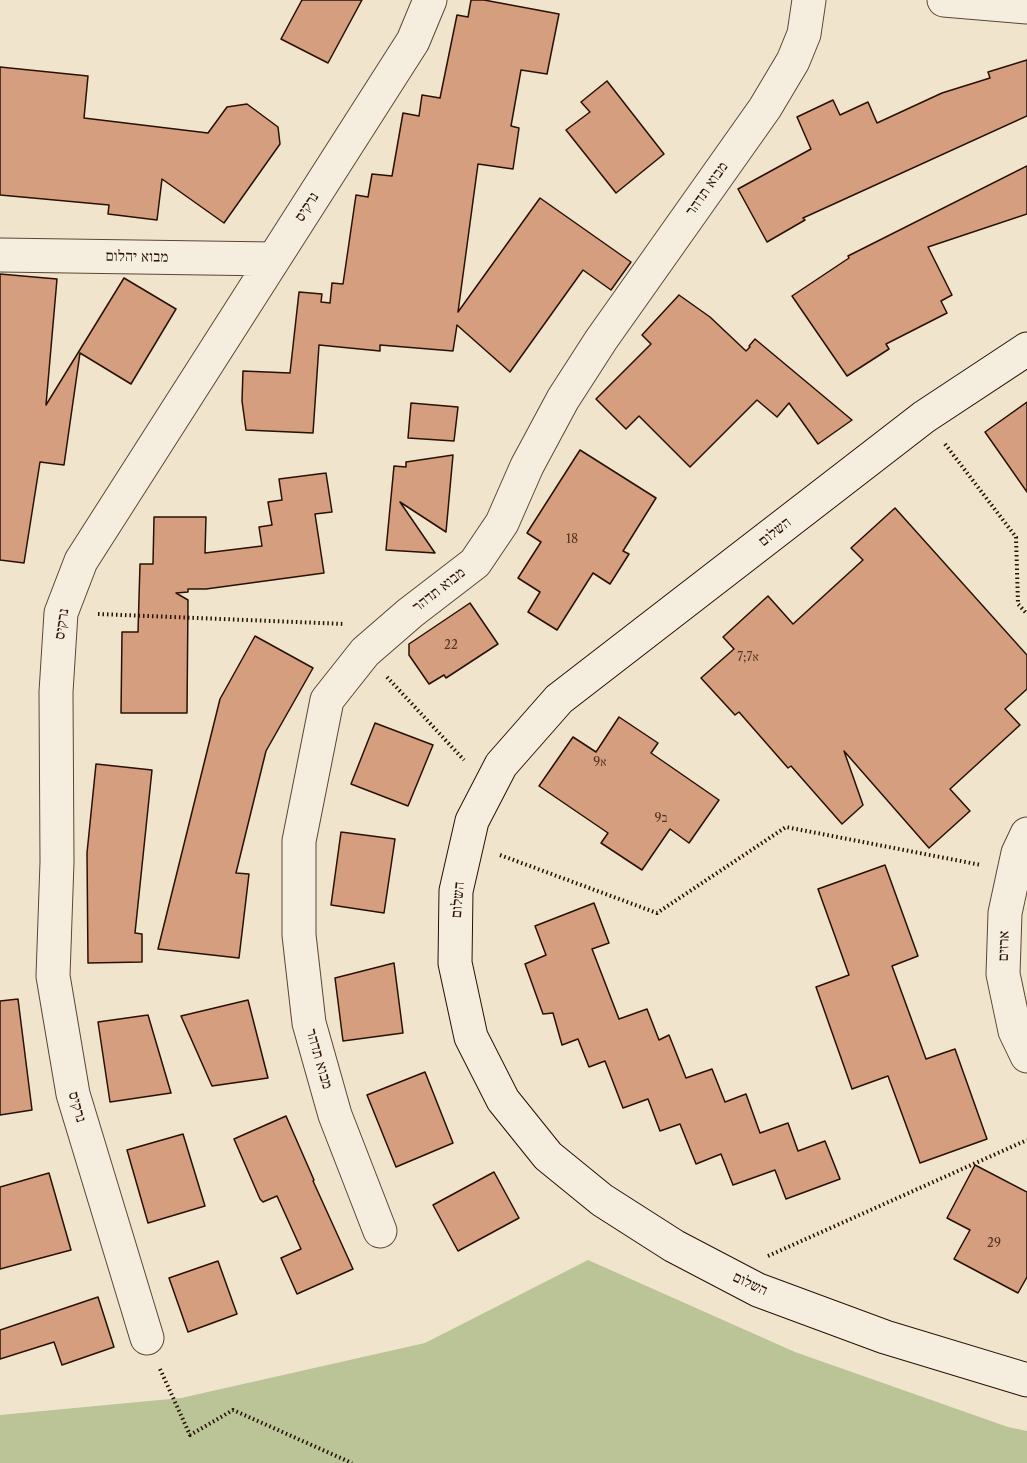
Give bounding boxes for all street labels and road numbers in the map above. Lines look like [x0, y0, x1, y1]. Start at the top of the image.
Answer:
street label: מבוא תדהר [682, 159, 732, 219]
street label: נרקיס [291, 189, 323, 225]
street label: מבוא יהלום [105, 247, 169, 267]
street label: השלום [755, 514, 795, 550]
street label: מבוא תדהר [409, 564, 469, 616]
street label: נרקיס [51, 607, 73, 641]
street label: השלום [447, 881, 469, 919]
street label: ארזים [994, 930, 1014, 962]
street label: מבוא תדהר [302, 1027, 336, 1091]
street label: נרקיס [64, 1090, 90, 1124]
street label: השלום [730, 1268, 770, 1300]

